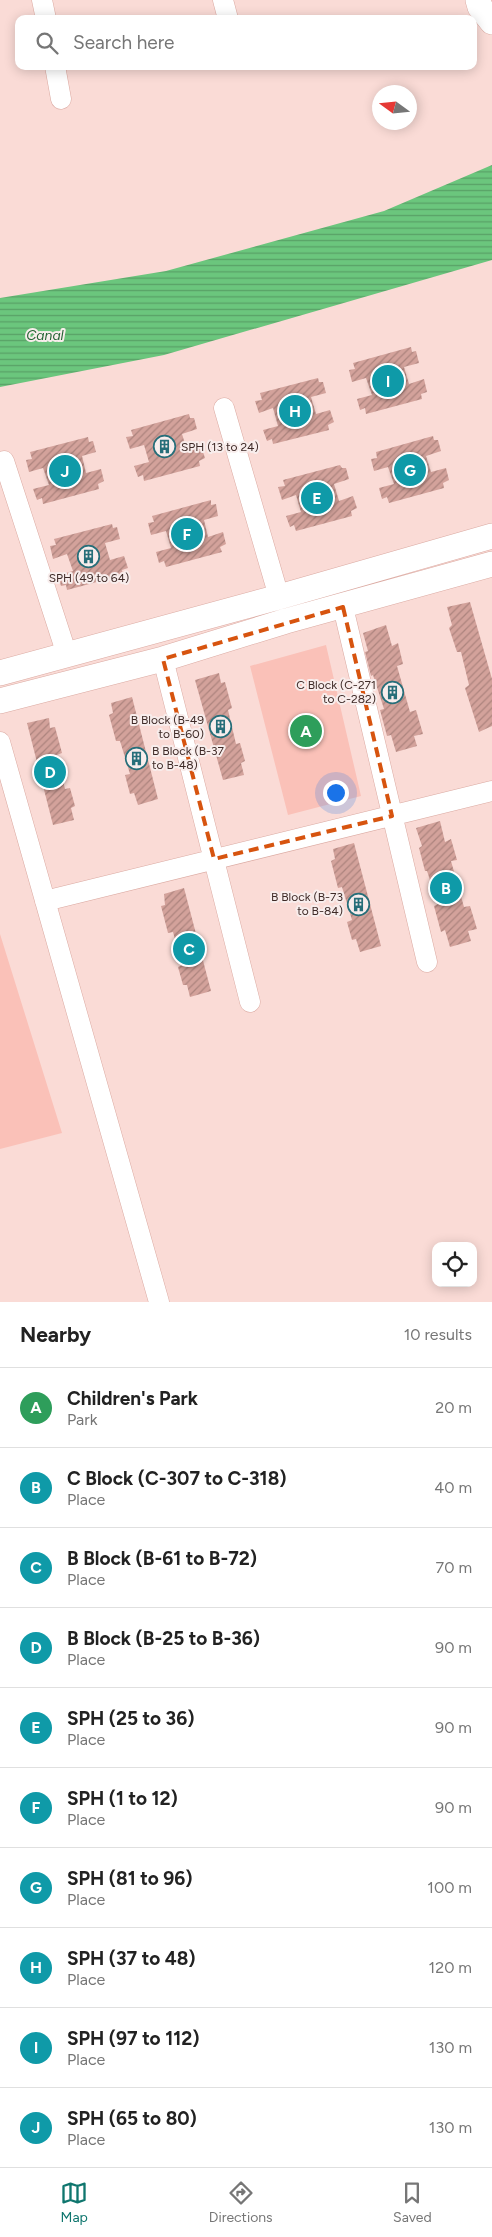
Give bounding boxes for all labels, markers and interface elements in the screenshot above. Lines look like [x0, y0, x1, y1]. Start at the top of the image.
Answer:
search box [15, 15, 477, 70]
icon: search [33, 29, 61, 57]
text: Search here [73, 31, 175, 54]
north arrow [372, 85, 417, 130]
water label: Canal [26, 327, 65, 344]
pin: I [372, 362, 404, 400]
pin: H [279, 392, 311, 430]
building icon: SPH (13 to 24) [153, 435, 177, 459]
place label: SPH (13 to 24) [181, 440, 259, 454]
pin: G [394, 451, 426, 489]
pin: J [49, 452, 81, 490]
pin: E [301, 479, 333, 517]
pin: F [171, 515, 203, 553]
building icon: SPH (49 to 64) [77, 545, 101, 569]
place label: SPH (49 to 64) [49, 571, 129, 585]
place label: C Block (C-271 to C-282) [296, 678, 376, 706]
building icon: C Block (C-271 to C-282) [380, 680, 404, 704]
pin: A [290, 712, 322, 750]
place label: B Block (B-49 to B-60) [131, 713, 204, 741]
building icon: B Block (B-49 to B-60) [208, 715, 232, 739]
place label: B Block (B-37 to B-48) [152, 744, 225, 772]
building icon: B Block (B-37 to B-48) [124, 746, 148, 770]
pin: D [34, 753, 66, 791]
your location [323, 780, 349, 806]
pin: B [430, 869, 462, 907]
place label: B Block (B-73 to B-84) [271, 890, 343, 918]
building icon: B Block (B-73 to B-84) [347, 892, 371, 916]
pin: C [173, 930, 205, 968]
map controls [432, 1242, 477, 1287]
button: locate [432, 1242, 477, 1287]
text: Nearby [20, 1322, 91, 1347]
text: 10 results [404, 1325, 472, 1344]
text: Children's Park [67, 1387, 198, 1410]
text: A [30, 1398, 42, 1417]
text: 20 m [435, 1398, 472, 1417]
text: Park [67, 1410, 97, 1429]
text: C Block (C-307 to C-318) [67, 1467, 287, 1490]
text: B [31, 1478, 41, 1497]
text: 40 m [434, 1478, 472, 1497]
text: Place [67, 1490, 105, 1509]
text: B Block (B-61 to B-72) [67, 1547, 257, 1570]
text: C [30, 1558, 42, 1577]
text: 70 m [436, 1558, 472, 1577]
text: Place [67, 1570, 105, 1589]
text: B Block (B-25 to B-36) [67, 1627, 260, 1650]
text: D [30, 1638, 42, 1657]
text: 90 m [435, 1638, 472, 1657]
text: Place [67, 1650, 105, 1669]
text: SPH (25 to 36) [67, 1707, 194, 1730]
text: E [31, 1718, 41, 1737]
text: 90 m [435, 1718, 472, 1737]
text: Place [67, 1730, 105, 1749]
text: SPH (1 to 12) [67, 1787, 178, 1810]
text: F [32, 1798, 40, 1817]
text: 90 m [435, 1798, 472, 1817]
text: Place [67, 1810, 105, 1829]
text: SPH (81 to 96) [67, 1867, 193, 1890]
text: G [30, 1878, 42, 1897]
text: 100 m [427, 1878, 472, 1897]
text: Place [67, 1890, 105, 1909]
text: SPH (37 to 48) [67, 1947, 196, 1970]
text: H [30, 1958, 42, 1977]
text: 120 m [429, 1958, 472, 1977]
text: Place [67, 1970, 105, 1989]
text: SPH (97 to 112) [67, 2027, 199, 2050]
text: I [34, 2038, 38, 2057]
text: 130 m [429, 2038, 472, 2057]
text: Place [67, 2050, 105, 2069]
text: SPH (65 to 80) [67, 2107, 197, 2130]
text: J [32, 2118, 40, 2137]
text: 130 m [429, 2118, 472, 2137]
text: Place [67, 2130, 105, 2149]
tab: Map [60, 2179, 88, 2226]
tab: Directions [209, 2179, 273, 2226]
tab: Saved [393, 2179, 432, 2226]

